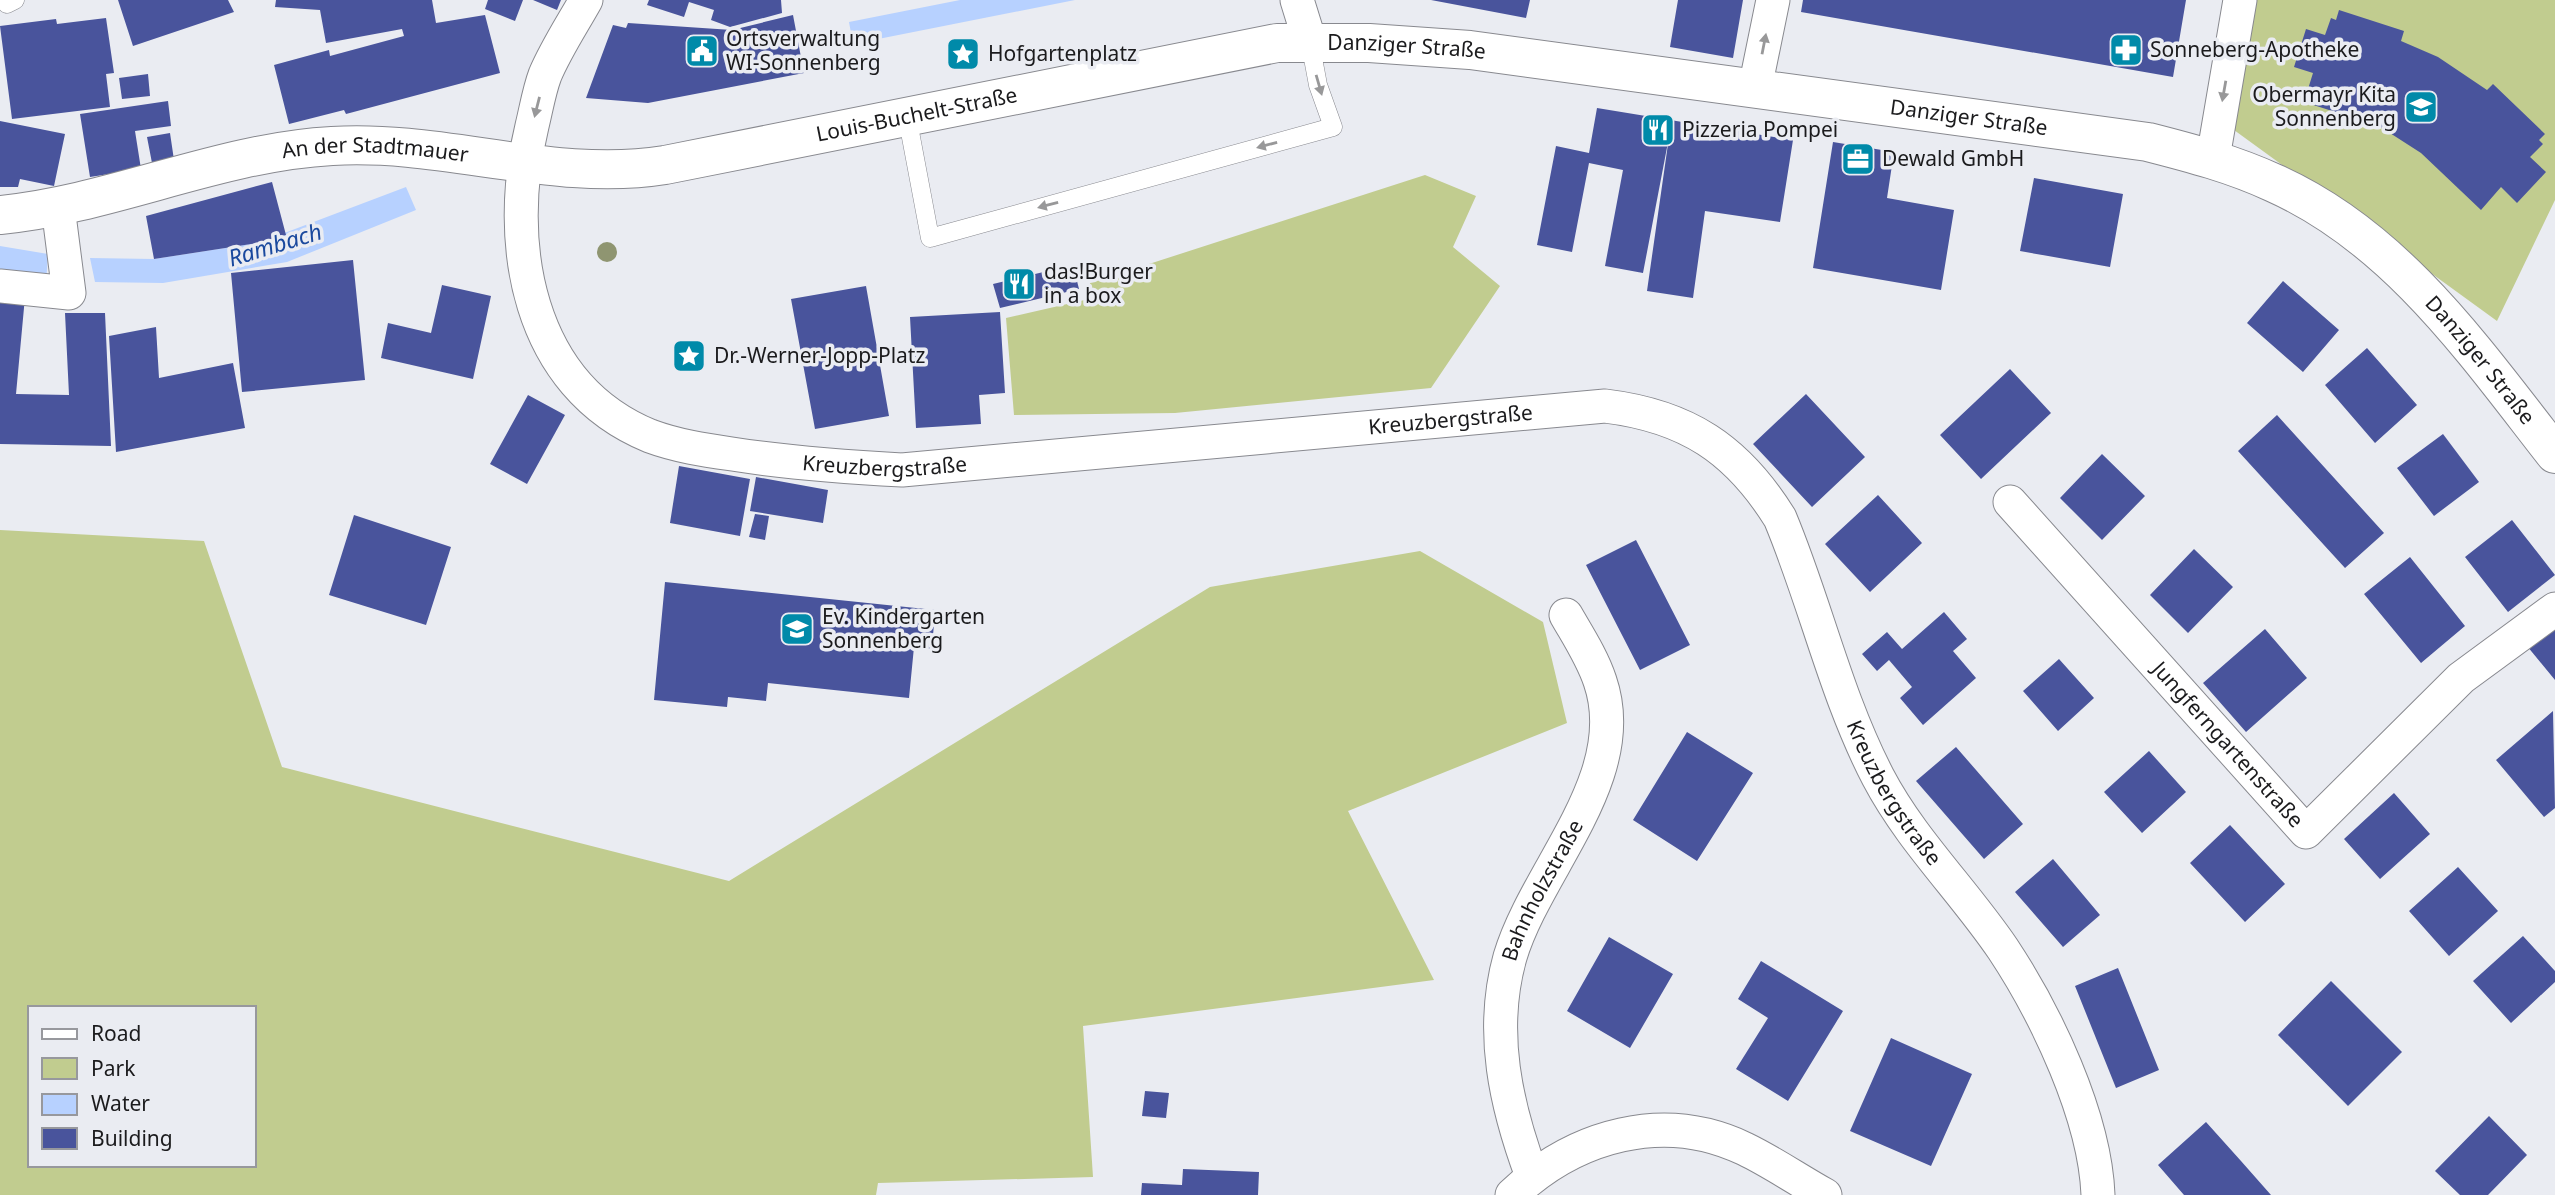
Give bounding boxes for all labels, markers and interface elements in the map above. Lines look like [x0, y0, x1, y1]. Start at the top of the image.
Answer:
place label: Ortsverwaltung WI-Sonnenberg [726, 24, 881, 76]
street label: Danziger Straße [1327, 28, 1488, 65]
pharmacy icon: Sonneberg-Apotheke [2107, 31, 2145, 69]
public building icon: Ortsverwaltung WI-Sonnenberg [683, 32, 721, 70]
one-way arrow [1759, 33, 1770, 55]
place icon: Hofgartenplatz [944, 35, 982, 73]
place label: Sonneberg-Apotheke [2150, 35, 2359, 63]
place label: Hofgartenplatz [988, 39, 1137, 67]
one-way arrow [1315, 75, 1325, 96]
street label: Louis-Buchelt-Straße [814, 80, 1020, 148]
place label: Obermayr Kita Sonnenberg [2252, 80, 2396, 132]
one-way arrow [2218, 81, 2229, 103]
school or university icon: Obermayr Kita Sonnenberg [2402, 88, 2440, 126]
street label: Danziger Straße [1889, 92, 2049, 141]
one-way arrow [531, 96, 542, 118]
restaurant icon: Pizzeria Pompei [1639, 111, 1677, 149]
place label: Pizzeria Pompei [1682, 115, 1838, 143]
street label: An der Stadtmauer [280, 130, 471, 168]
one-way arrow [1256, 140, 1278, 151]
office icon: Dewald GmbH [1839, 140, 1877, 178]
place label: Dewald GmbH [1882, 144, 2024, 172]
one-way arrow [1037, 201, 1058, 211]
water label: Rambach [224, 215, 326, 273]
place label: das!Burger in a box [1044, 257, 1153, 309]
restaurant icon: das!Burger in a box [1000, 265, 1038, 303]
street label: Danziger Straße [2420, 289, 2542, 430]
place icon: Dr.-Werner-Jopp-Platz [670, 337, 708, 375]
place label: Dr.-Werner-Jopp-Platz [714, 341, 925, 369]
street label: Kreuzbergstraße [1367, 398, 1534, 440]
street label: Kreuzbergstraße [801, 448, 968, 483]
place label: Ev. Kindergarten Sonnenberg [822, 602, 985, 654]
school or university icon: Ev. Kindergarten Sonnenberg [778, 610, 816, 648]
street label: Jungferngartenstraße [2145, 654, 2310, 833]
street label: Kreuzbergstraße [1841, 716, 1948, 871]
street label: Bahnholzstraße [1495, 814, 1589, 964]
legend [28, 1006, 256, 1167]
text: Road [91, 1019, 141, 1047]
text: Park [91, 1054, 136, 1082]
text: Water [91, 1089, 150, 1117]
text: Building [91, 1124, 173, 1152]

